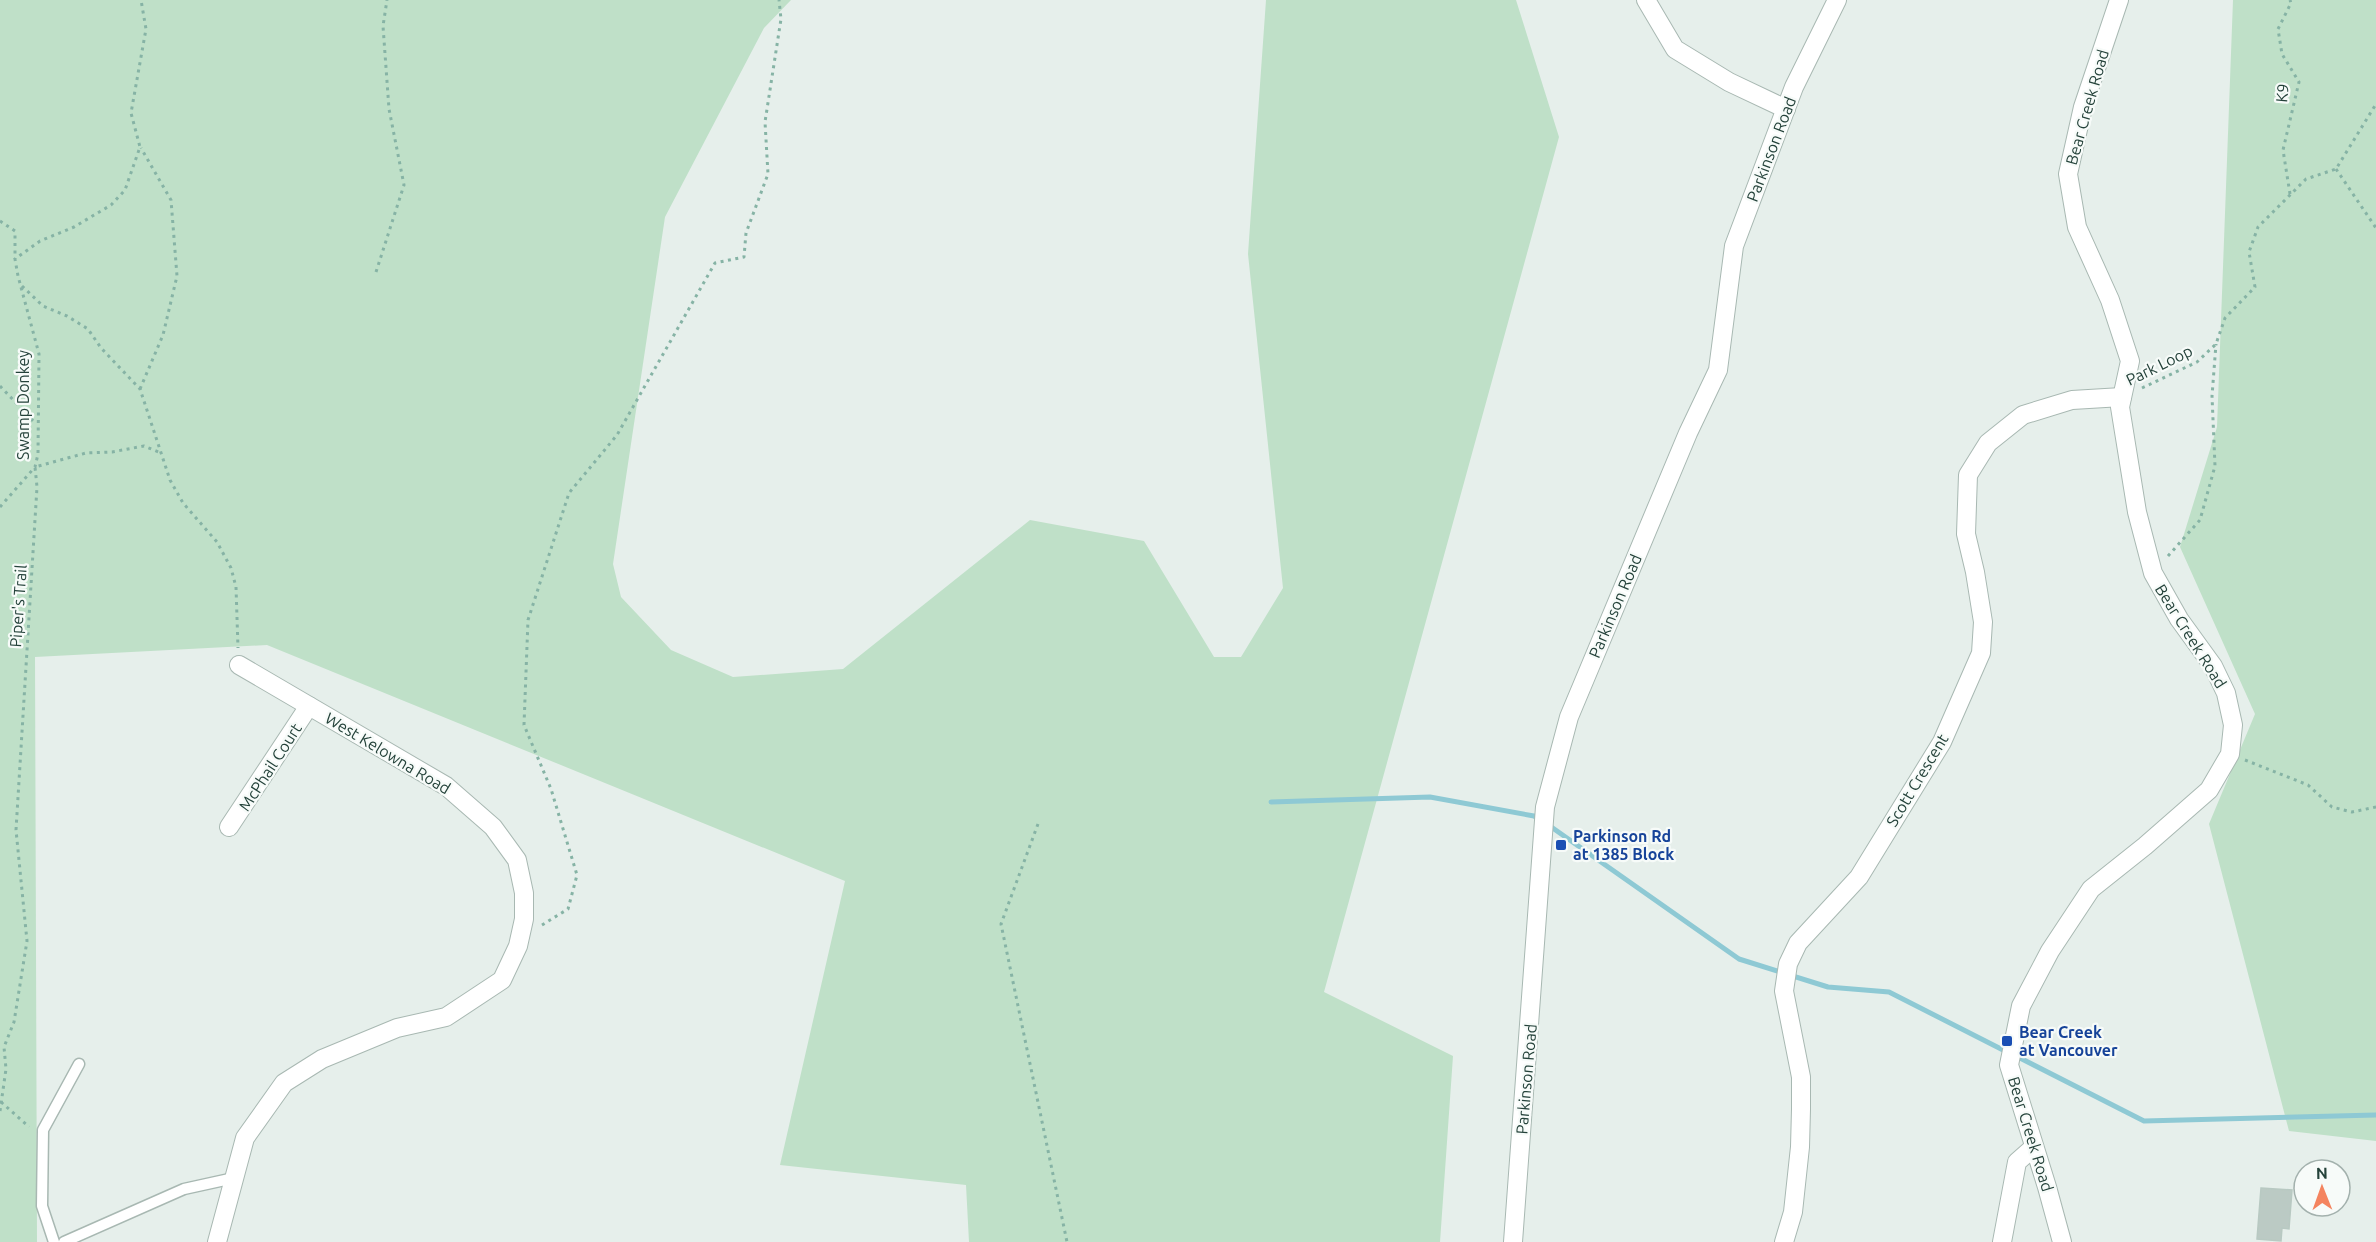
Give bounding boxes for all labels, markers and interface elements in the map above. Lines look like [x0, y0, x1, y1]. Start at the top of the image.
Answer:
street label: Bear Creek Road [2062, 47, 2112, 167]
street label: K9 [2272, 83, 2292, 103]
street label: Parkinson Road [1743, 94, 1799, 204]
street label: Park Loop [2123, 341, 2195, 389]
street label: Swamp Donkey [14, 350, 32, 460]
street label: Parkinson Road [1585, 551, 1645, 661]
street label: Piper's Trail [6, 564, 30, 648]
street label: Bear Creek Road [2152, 581, 2230, 691]
street label: West Kelowna Road [322, 709, 454, 797]
street label: McPhail Court [235, 719, 305, 814]
street label: Scott Crescent [1882, 730, 1952, 829]
place label: Parkinson Rd at 1385 Block [1573, 827, 1674, 863]
marker: Parkinson Rd at 1385 Block [1554, 838, 1568, 852]
street label: Parkinson Road [1512, 1023, 1540, 1135]
place label: Bear Creek at Vancouver [2019, 1023, 2118, 1059]
marker: Bear Creek at Vancouver [2000, 1034, 2014, 1048]
street label: Bear Creek Road [2005, 1074, 2057, 1194]
north arrow [2292, 1158, 2352, 1218]
text: N [2316, 1164, 2328, 1182]

